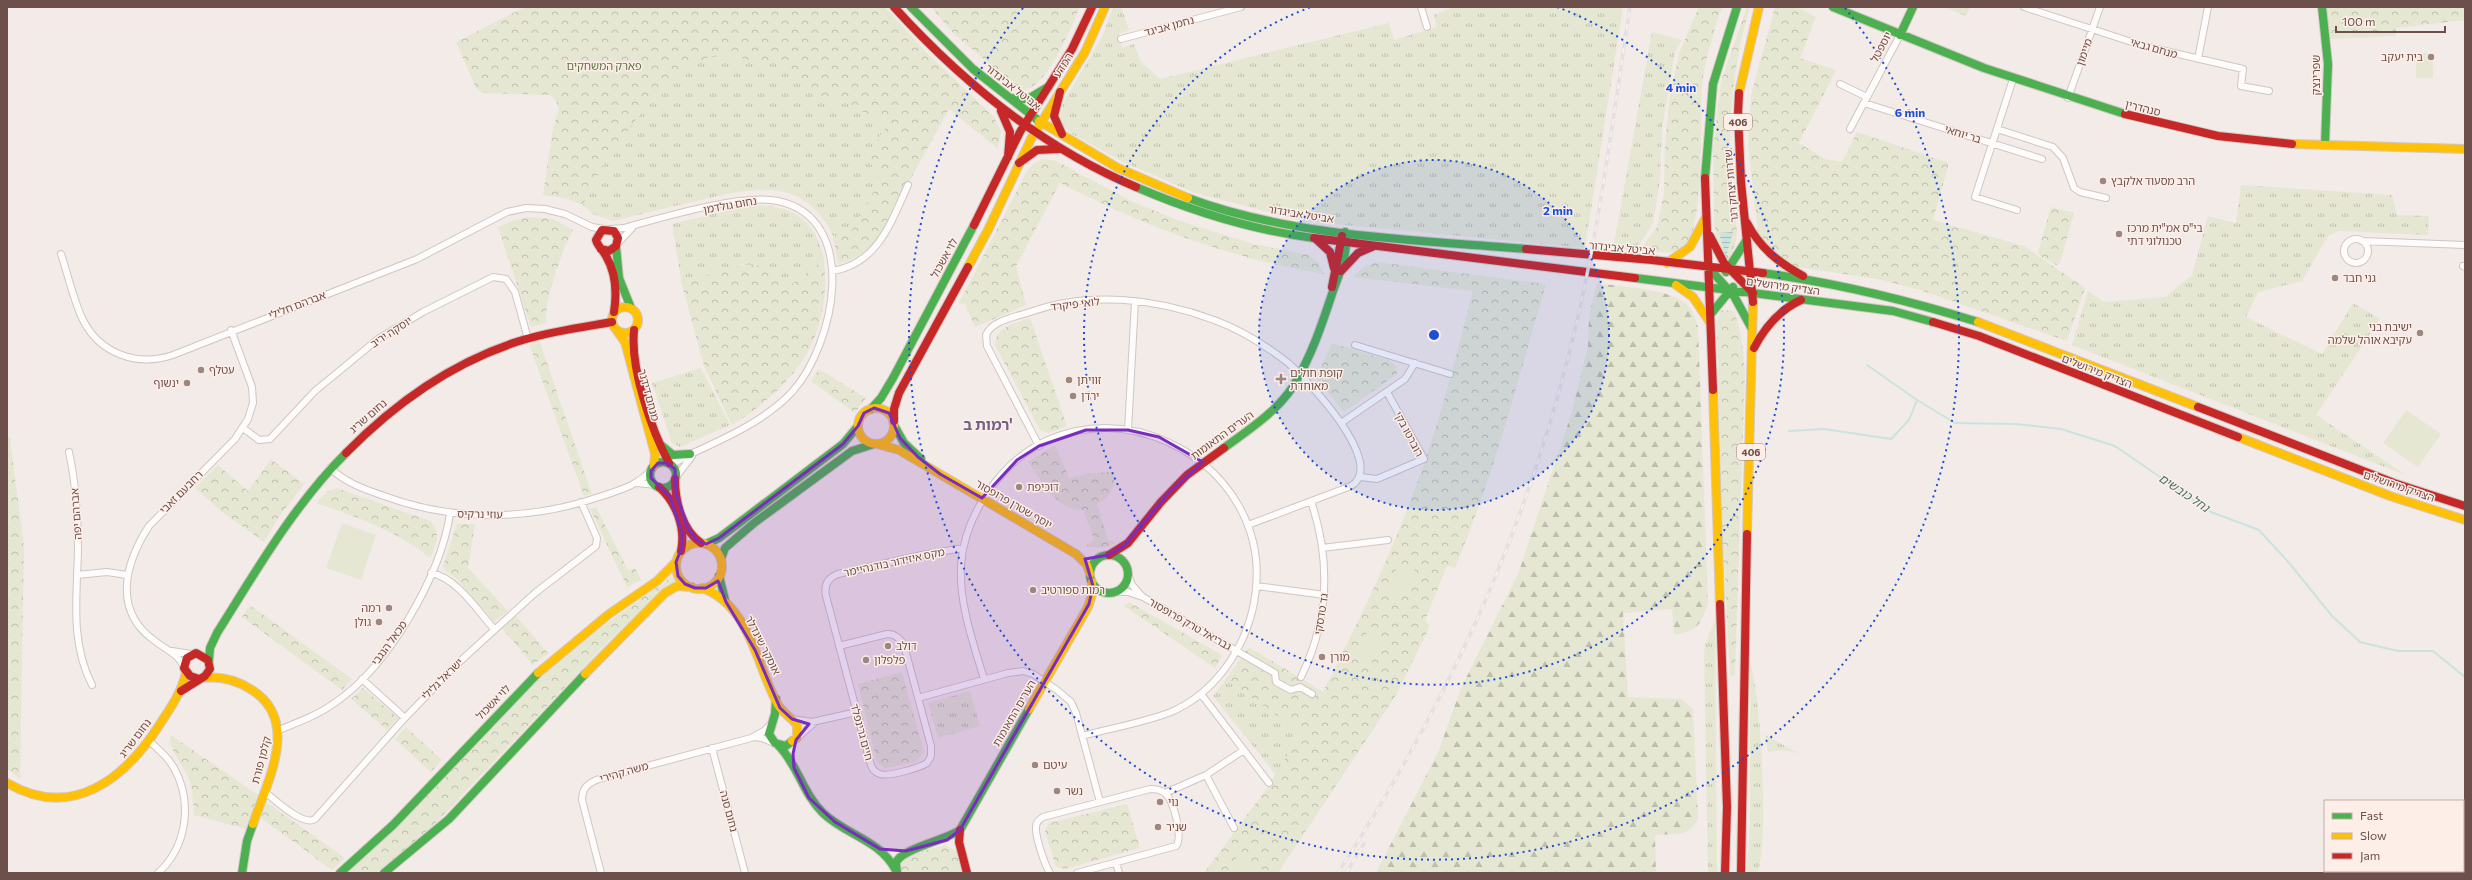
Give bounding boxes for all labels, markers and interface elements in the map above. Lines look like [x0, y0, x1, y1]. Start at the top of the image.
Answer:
scale bar [2336, 8, 2445, 34]
street label: נחמן אביגד [1143, 13, 1195, 38]
text: 100 m [2342, 14, 2376, 28]
street label: יוספטל [1867, 29, 1894, 64]
street label: מנחם גבאי [2129, 35, 2179, 60]
street label: מיימון [2073, 37, 2094, 67]
street label: המדע [1050, 50, 1075, 79]
place label: בית יעקב [2381, 50, 2423, 63]
marker: בית יעקב [2426, 52, 2436, 62]
street label: שפרינצק [2309, 55, 2322, 95]
park label: פארק המשחקים [566, 59, 642, 72]
street label: אביטל אביגדור [983, 61, 1044, 112]
text: 4 min [1666, 80, 1696, 94]
street label: סנהדרין [2124, 97, 2162, 118]
text: 6 min [1895, 105, 1925, 119]
road number: 406 [1724, 114, 1752, 130]
street label: בר יוחאי [1943, 122, 1983, 145]
street label: שדרות יצחק רגר [1721, 149, 1740, 223]
place label: הרב מסעוד אלקבץ [2111, 174, 2195, 187]
marker: הרב מסעוד אלקבץ [2098, 176, 2108, 186]
street label: נחום גולדמן [702, 193, 758, 216]
street label: אביטל אביגדור [1267, 202, 1335, 225]
text: 2 min [1543, 203, 1573, 217]
place label: בי"ס אמ"ית מרכז טכנולוגי דתי [2127, 221, 2203, 247]
marker: בי"ס אמ"ית מרכז טכנולוגי דתי [2114, 229, 2124, 239]
street label: לוי אשכול [927, 235, 960, 280]
street label: אביטל אביגדור [1588, 238, 1656, 257]
place label: גני חבד [2343, 271, 2376, 284]
marker: גני חבד [2330, 273, 2340, 283]
street label: הצדיק מירושלים [1745, 274, 1821, 297]
street label: אברהם חלילי [266, 288, 327, 321]
street label: לואי פיקרד [1050, 294, 1101, 313]
street label: יוסקה יריב [367, 313, 414, 350]
place label: ישיבת בני עקיבא אוהל שלמה [2328, 320, 2412, 346]
centre of rings [1427, 328, 1441, 342]
marker: ישיבת בני עקיבא אוהל שלמה [2415, 328, 2425, 338]
street label: הצדיק מירושלים [2060, 351, 2134, 390]
place label: עטלף [209, 363, 235, 376]
marker: עטלף [196, 365, 206, 375]
place label: קופת חולים מאוחדת [1290, 366, 1343, 392]
street label: מנחם דידנר [636, 367, 663, 422]
place label: זוויתן [1077, 373, 1102, 386]
marker: קופת חולים מאוחדת [1275, 373, 1287, 385]
marker: זוויתן [1064, 375, 1074, 385]
place label: ינשוף [153, 376, 179, 389]
marker: ינשוף [182, 378, 192, 388]
place label: ירדן [1081, 389, 1099, 402]
marker: ירדן [1068, 391, 1078, 401]
street label: נחום שריג [346, 396, 389, 435]
street label: הערים התאומות [1188, 407, 1256, 462]
street label: רוברטו בקי [1392, 409, 1427, 459]
district label: רמות ב' [963, 415, 1013, 433]
road number: 406 [1737, 444, 1765, 460]
street label: רחבעם זאבי [156, 467, 205, 516]
street label: הצדיק מירושלים [2362, 467, 2437, 504]
water label: נחל כובשים [2157, 470, 2214, 515]
street label: יוסף שטרן פרופסור [974, 476, 1055, 531]
place label: דוכיפת [1027, 480, 1059, 493]
marker: דוכיפת [1014, 482, 1024, 492]
street label: אברהם יפה [67, 488, 84, 540]
street label: עוזי נרקיס [457, 507, 503, 520]
street label: מקס איזידור בודנהיימר [842, 544, 946, 579]
place label: רמות ספורטיב [1041, 583, 1105, 596]
marker: רמות ספורטיב [1028, 585, 1038, 595]
street label: גד טדסקי [1311, 592, 1330, 636]
street label: גבריאל טרק פרופסור [1147, 595, 1234, 653]
place label: רמה [361, 601, 381, 614]
marker: רמה [384, 603, 394, 613]
street label: אוסקר שינדלר [743, 613, 784, 677]
place label: גולן [354, 615, 371, 628]
marker: גולן [374, 617, 384, 627]
street label: מכאל הנגבי [368, 618, 409, 668]
place label: דולב [896, 639, 917, 652]
marker: דולב [883, 641, 893, 651]
place label: מורן [1330, 650, 1350, 663]
marker: מורן [1317, 652, 1327, 662]
place label: פלפלון [874, 653, 906, 666]
street label: ישראל גלילי [418, 655, 465, 702]
marker: פלפלון [861, 655, 871, 665]
street label: הערים התאומות [989, 677, 1038, 748]
street label: לוי אשכול [473, 681, 513, 722]
street label: חיים גרינפלד [849, 702, 876, 762]
street label: נחום שריג [116, 716, 153, 760]
street label: קלמן פורת [248, 735, 273, 785]
street label: משה קהירי [598, 758, 650, 785]
place label: עיטם [1043, 758, 1067, 771]
marker: עיטם [1030, 760, 1040, 770]
place label: נשר [1065, 784, 1083, 797]
marker: נשר [1052, 786, 1062, 796]
street label: נחום סנה [718, 789, 741, 833]
place label: נוי [1168, 795, 1179, 808]
marker: נוי [1155, 797, 1165, 807]
legend [2324, 800, 2464, 872]
text: Fast [2360, 808, 2383, 822]
place label: שניר [1166, 820, 1187, 833]
marker: שניר [1153, 822, 1163, 832]
text: Slow [2360, 828, 2387, 842]
text: Jam [2360, 848, 2380, 863]

